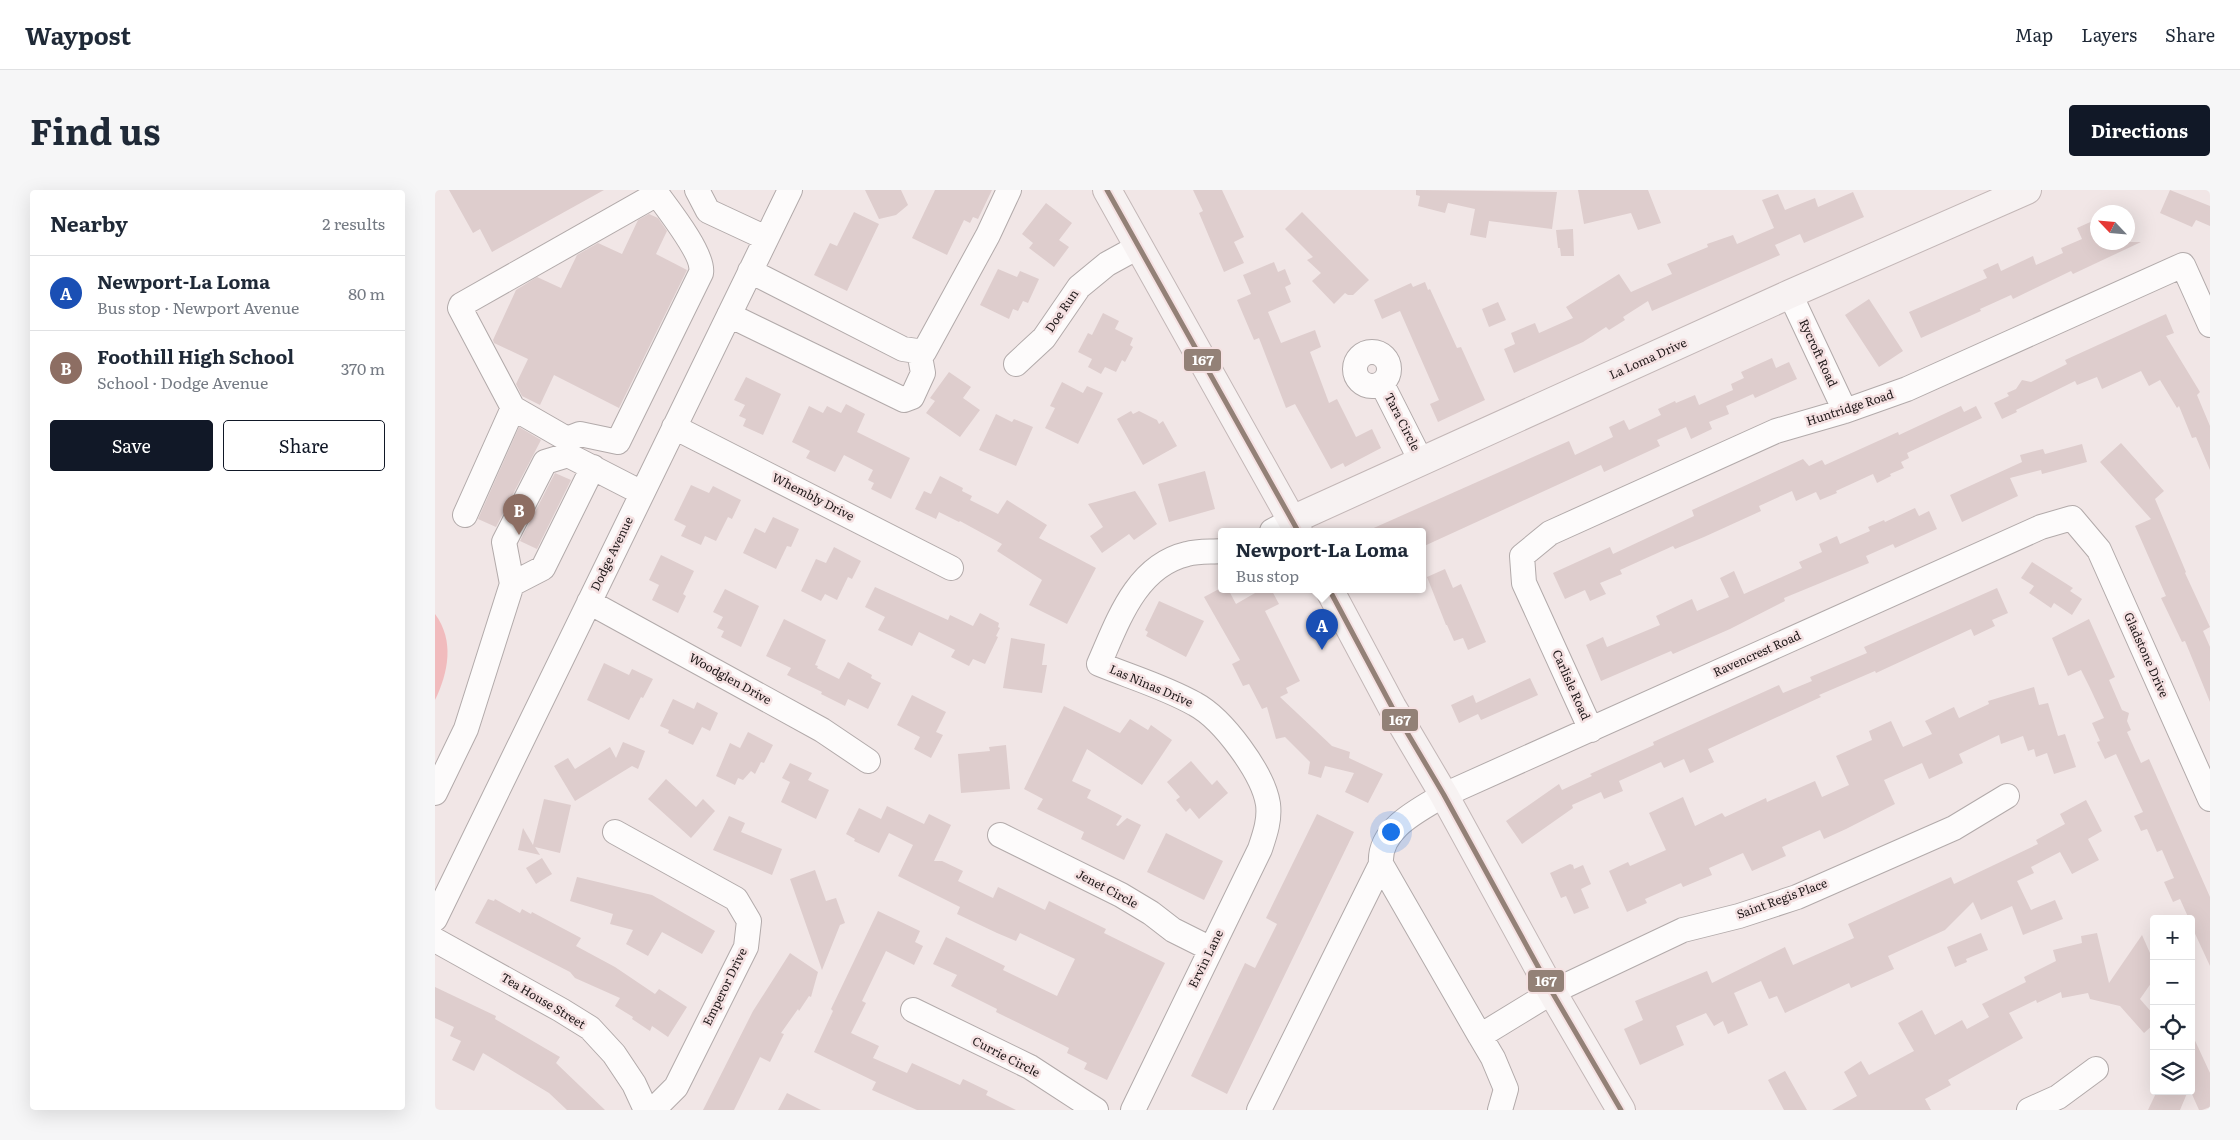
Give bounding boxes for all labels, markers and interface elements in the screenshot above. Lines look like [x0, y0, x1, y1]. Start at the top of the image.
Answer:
text: Waypost [25, 17, 131, 52]
text: Map [2015, 21, 2053, 48]
text: Layers [2081, 21, 2137, 48]
text: Share [2165, 21, 2215, 48]
text: Find us [30, 104, 160, 156]
button: Directions [2069, 105, 2210, 156]
north arrow [2090, 205, 2135, 250]
text: Nearby [50, 207, 128, 238]
text: 2 results [322, 211, 385, 235]
text: Newport-La Loma [97, 267, 270, 295]
text: A [60, 281, 72, 305]
text: 80 m [348, 281, 385, 305]
street label: Doe Run [1040, 285, 1082, 336]
text: Bus stop · Newport Avenue [97, 295, 299, 319]
street label: Rycroft Road [1795, 316, 1843, 390]
street label: La Loma Drive [1606, 333, 1689, 383]
text: Foothill High School [97, 342, 294, 370]
line badge: 167 [1183, 348, 1222, 372]
text: 167 [1192, 349, 1214, 369]
text: B [60, 356, 72, 380]
text: 370 m [341, 356, 385, 380]
text: School · Dodge Avenue [97, 370, 268, 394]
street label: Huntridge Road [1804, 384, 1896, 430]
street label: Tara Circle [1381, 389, 1425, 454]
button: Save [50, 420, 213, 471]
button: Share [223, 420, 385, 471]
street label: Whembly Drive [769, 468, 858, 525]
pin: B [503, 494, 535, 535]
street label: Dodge Avenue [585, 513, 637, 594]
popup [1218, 528, 1426, 593]
text: Newport-La Loma [1235, 535, 1409, 563]
text: Bus stop [1235, 563, 1299, 587]
pin: A [1306, 609, 1338, 650]
street label: Gladstone Drive [2120, 609, 2174, 700]
street label: Ravencrest Road [1710, 625, 1804, 681]
street label: Carlisle Road [1548, 647, 1596, 723]
street label: Woodglen Drive [686, 648, 775, 708]
street label: Las Ninas Drive [1107, 659, 1196, 711]
line badge: 167 [1381, 708, 1419, 732]
text: 167 [1389, 709, 1411, 729]
your location [1378, 819, 1404, 845]
street label: Jenet Circle [1073, 864, 1141, 912]
street label: Saint Regis Place [1734, 873, 1829, 923]
map controls [2150, 915, 2195, 1095]
button: + [2150, 915, 2195, 960]
street label: Ervin Lane [1183, 926, 1227, 991]
street label: Emperor Drive [697, 945, 751, 1029]
button: − [2150, 960, 2195, 1005]
street label: Tea House Street [498, 968, 589, 1033]
line badge: 167 [1527, 969, 1565, 993]
text: 167 [1535, 970, 1557, 990]
button: locate [2150, 1005, 2195, 1050]
street label: Currie Circle [970, 1031, 1043, 1081]
button: layers [2150, 1050, 2195, 1095]

